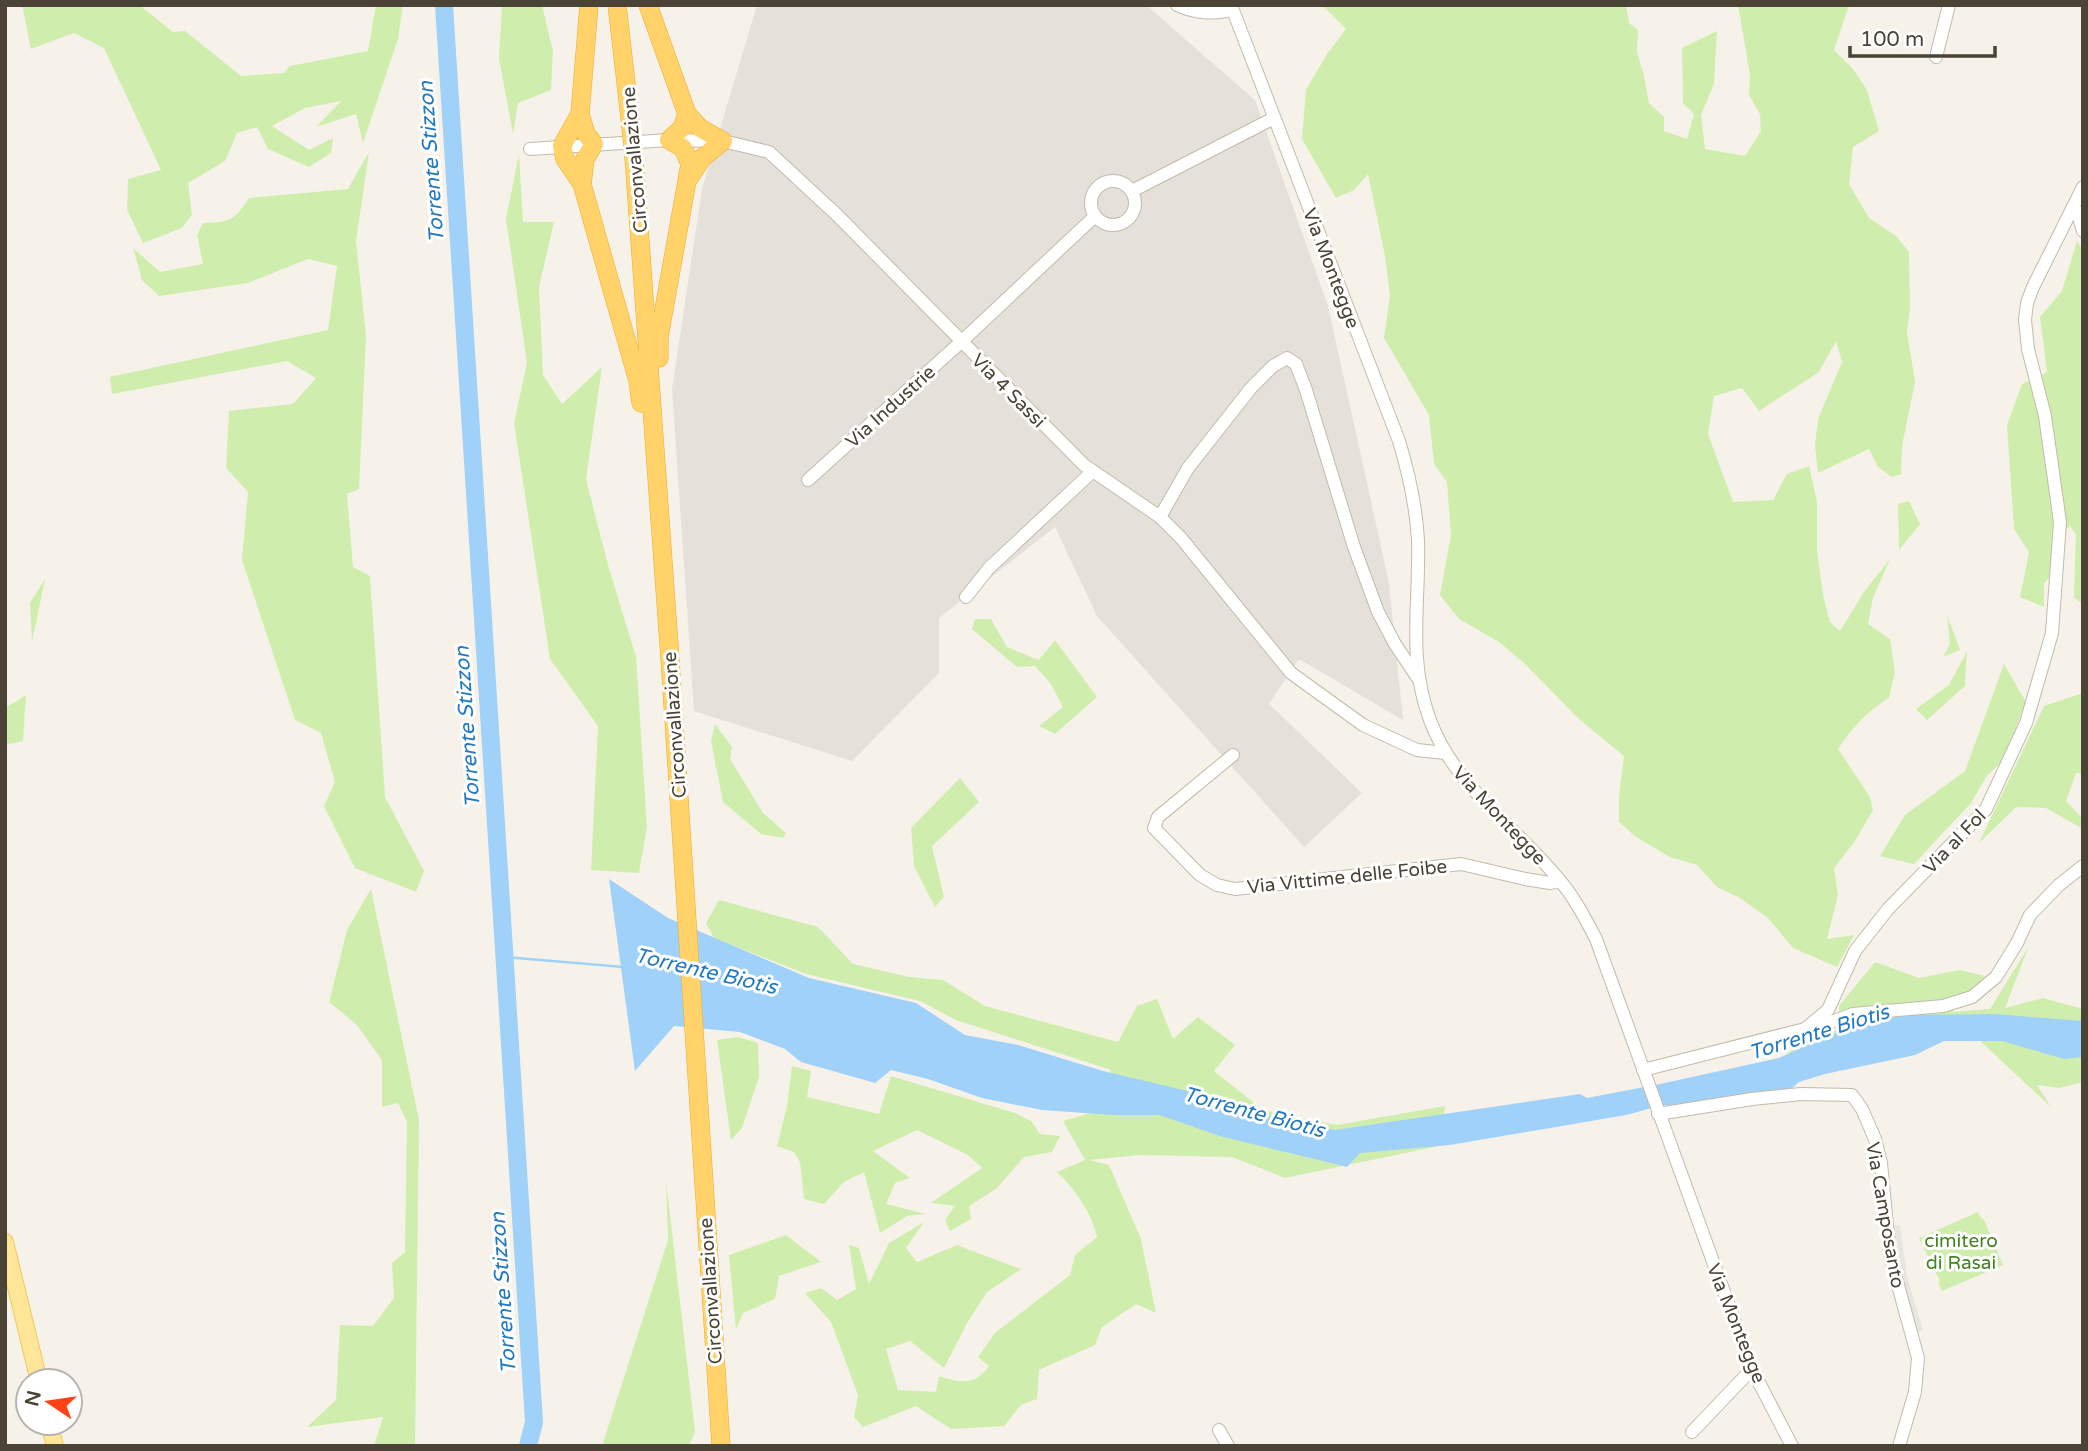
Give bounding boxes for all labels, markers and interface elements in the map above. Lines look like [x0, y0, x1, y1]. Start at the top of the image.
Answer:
scale bar [1850, 14, 1995, 58]
text: 100 m [1860, 27, 1924, 52]
water label: Torrente Stizzon [413, 79, 450, 244]
street label: Circonvallazione [618, 86, 652, 234]
street label: Via Montegge [1298, 205, 1364, 332]
street label: Via 4 Sassi [967, 349, 1050, 432]
street label: Via Industrie [841, 361, 940, 453]
water label: Torrente Stizzon [449, 644, 486, 809]
street label: Circonvallazione [659, 651, 691, 799]
street label: Via Montegge [1448, 762, 1551, 870]
street label: Via al Fol [1919, 805, 1991, 878]
street label: Via Vittime delle Foibe [1246, 856, 1448, 898]
water label: Torrente Biotis [632, 943, 781, 1000]
water label: Torrente Biotis [1746, 999, 1894, 1066]
water label: Torrente Biotis [1180, 1082, 1329, 1144]
street label: Via Camposanto [1861, 1140, 1909, 1290]
water label: Torrente Stizzon [485, 1210, 522, 1375]
street label: Circonvallazione [695, 1217, 727, 1365]
park label: cimitero di Rasai [1924, 1230, 1998, 1274]
street label: Via Montegge [1702, 1260, 1770, 1386]
north arrow [14, 1367, 84, 1437]
text: N [21, 1388, 46, 1408]

